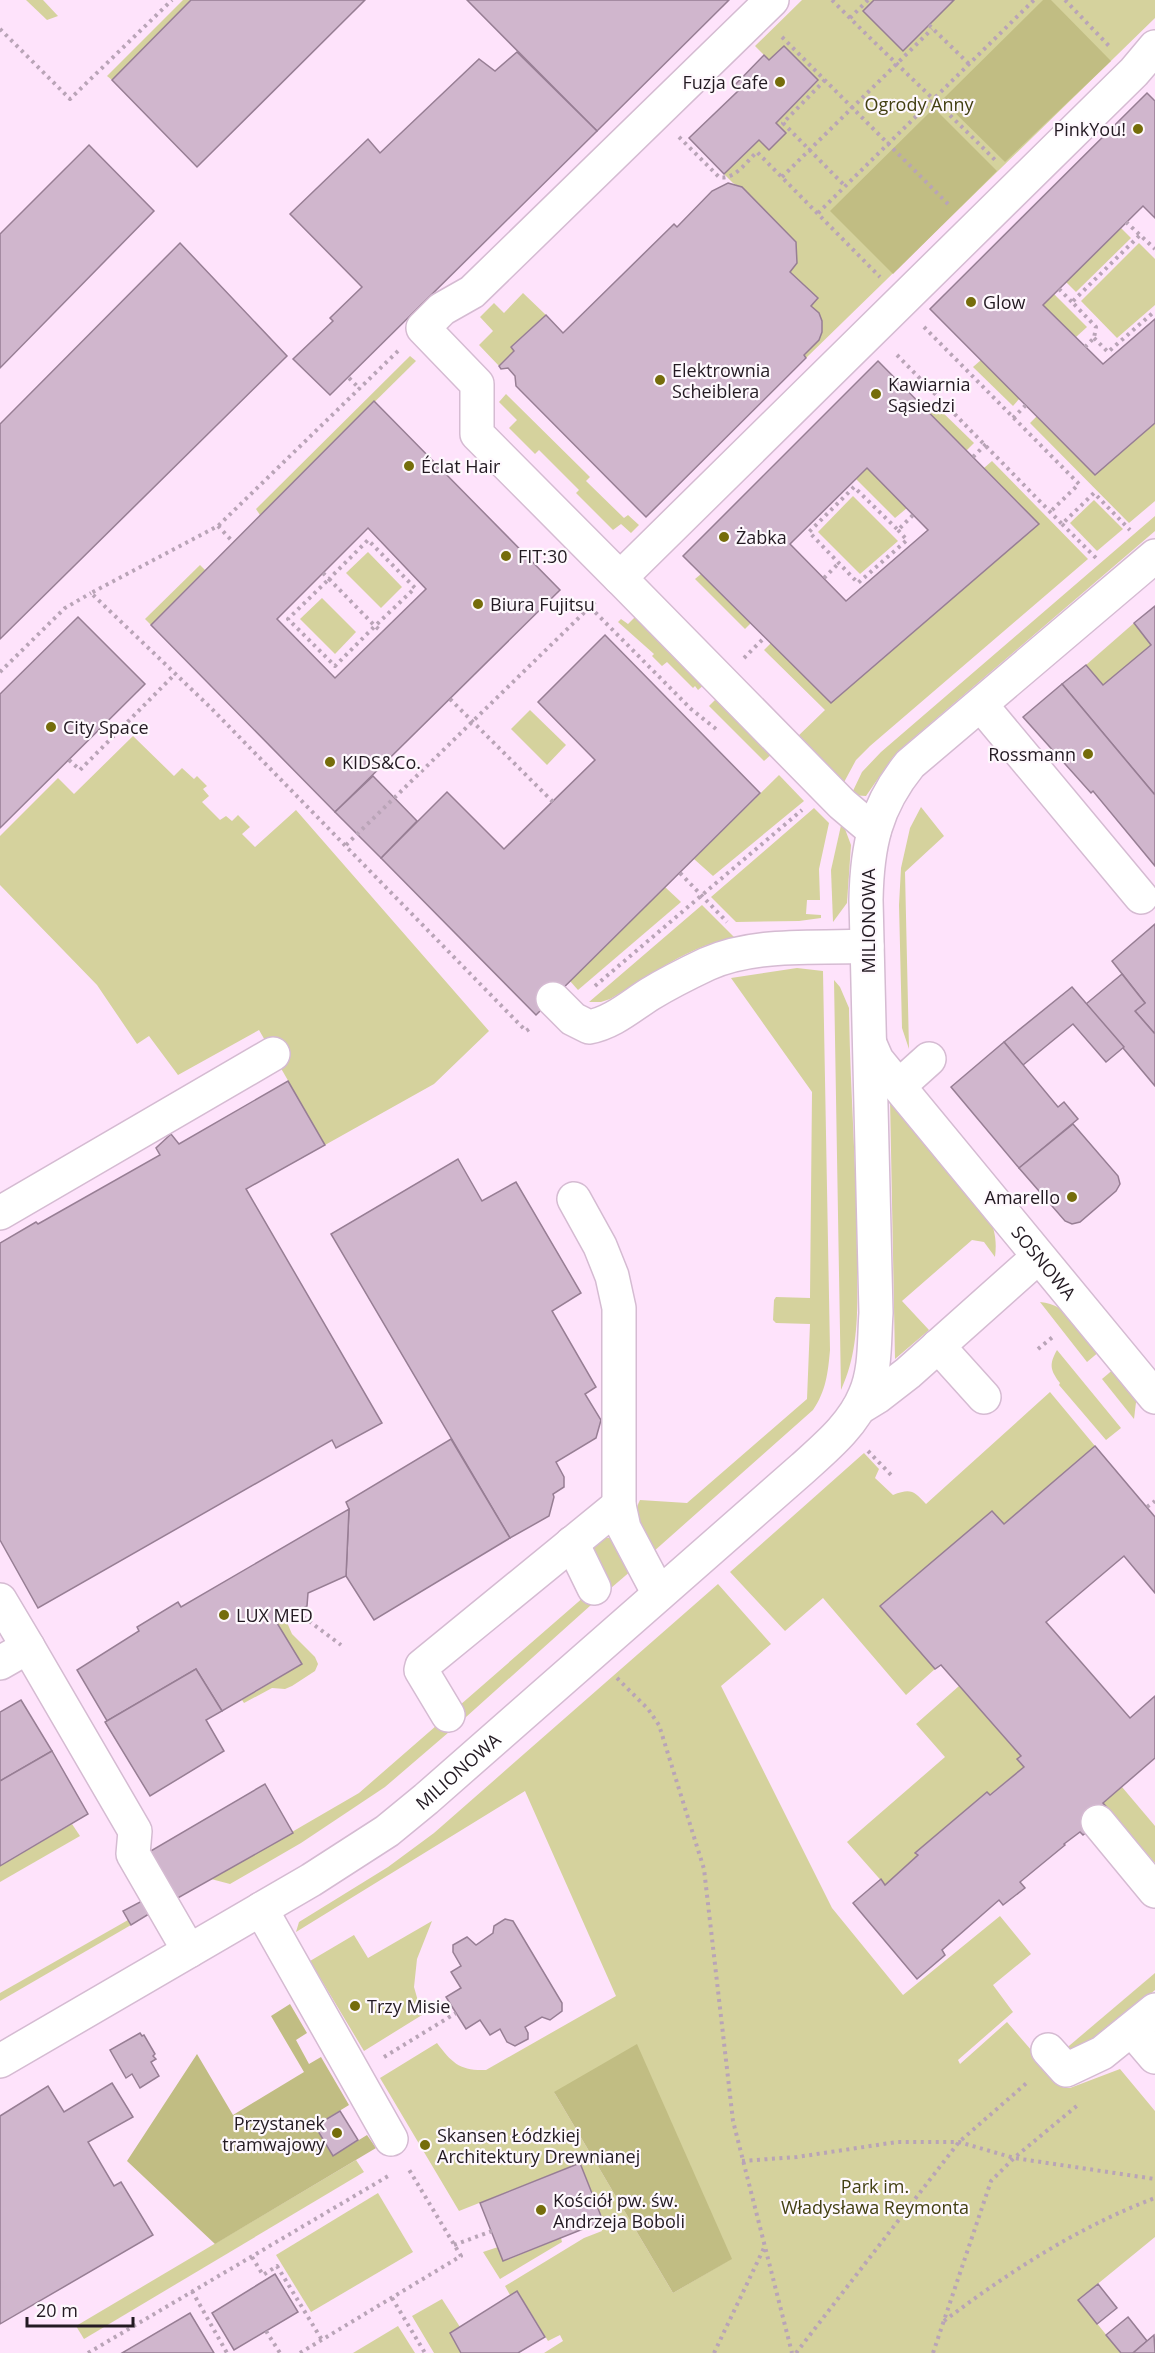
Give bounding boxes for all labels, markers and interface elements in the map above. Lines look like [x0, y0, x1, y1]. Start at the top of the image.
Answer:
place label: Fuzja Cafe [683, 70, 768, 94]
marker: Fuzja Cafe [773, 75, 787, 89]
park label: Ogrody Anny [864, 92, 975, 116]
place label: PinkYou! [1053, 117, 1126, 141]
marker: PinkYou! [1131, 122, 1145, 136]
place label: Glow [983, 290, 1025, 314]
marker: Glow [964, 295, 978, 309]
place label: Elektrownia Scheiblera [672, 358, 770, 403]
place label: Kawiarnia Sąsiedzi [888, 372, 970, 417]
marker: Elektrownia Scheiblera [653, 373, 667, 387]
marker: Kawiarnia Sąsiedzi [869, 387, 883, 401]
place label: Éclat Hair [421, 454, 501, 478]
marker: Éclat Hair [402, 459, 416, 473]
place label: Żabka [736, 525, 787, 549]
marker: Żabka [717, 530, 731, 544]
place label: FIT:30 [518, 544, 568, 568]
marker: FIT:30 [499, 549, 513, 563]
place label: Biura Fujitsu [490, 592, 595, 616]
marker: Biura Fujitsu [471, 597, 485, 611]
place label: City Space [63, 715, 149, 739]
marker: City Space [44, 720, 58, 734]
place label: Rossmann [988, 742, 1076, 766]
marker: Rossmann [1081, 747, 1095, 761]
place label: KIDS&Co. [342, 750, 421, 774]
marker: KIDS&Co. [323, 755, 337, 769]
street label: MILIONOWA [856, 868, 880, 974]
place label: Amarello [985, 1185, 1060, 1209]
marker: Amarello [1065, 1190, 1079, 1204]
street label: SOSNOWA [1006, 1220, 1082, 1305]
place label: LUX MED [236, 1603, 313, 1627]
marker: LUX MED [217, 1608, 231, 1622]
street label: MILIONOWA [410, 1727, 506, 1815]
place label: Trzy Misie [367, 1994, 450, 2018]
marker: Trzy Misie [348, 1999, 362, 2013]
place label: Przystanek tramwajowy [222, 2111, 326, 2156]
place label: Skansen Łódzkiej Architektury Drewnianej [437, 2123, 640, 2168]
marker: Przystanek tramwajowy [330, 2126, 344, 2140]
marker: Skansen Łódzkiej Architektury Drewnianej [418, 2138, 432, 2152]
park label: Park im. Władysława Reymonta [781, 2174, 969, 2219]
place label: Kościół pw. św. Andrzeja Boboli [553, 2188, 685, 2233]
marker: Kościół pw. św. Andrzeja Boboli [534, 2203, 548, 2217]
scale bar [27, 2290, 134, 2328]
text: 20 m [36, 2298, 78, 2322]

